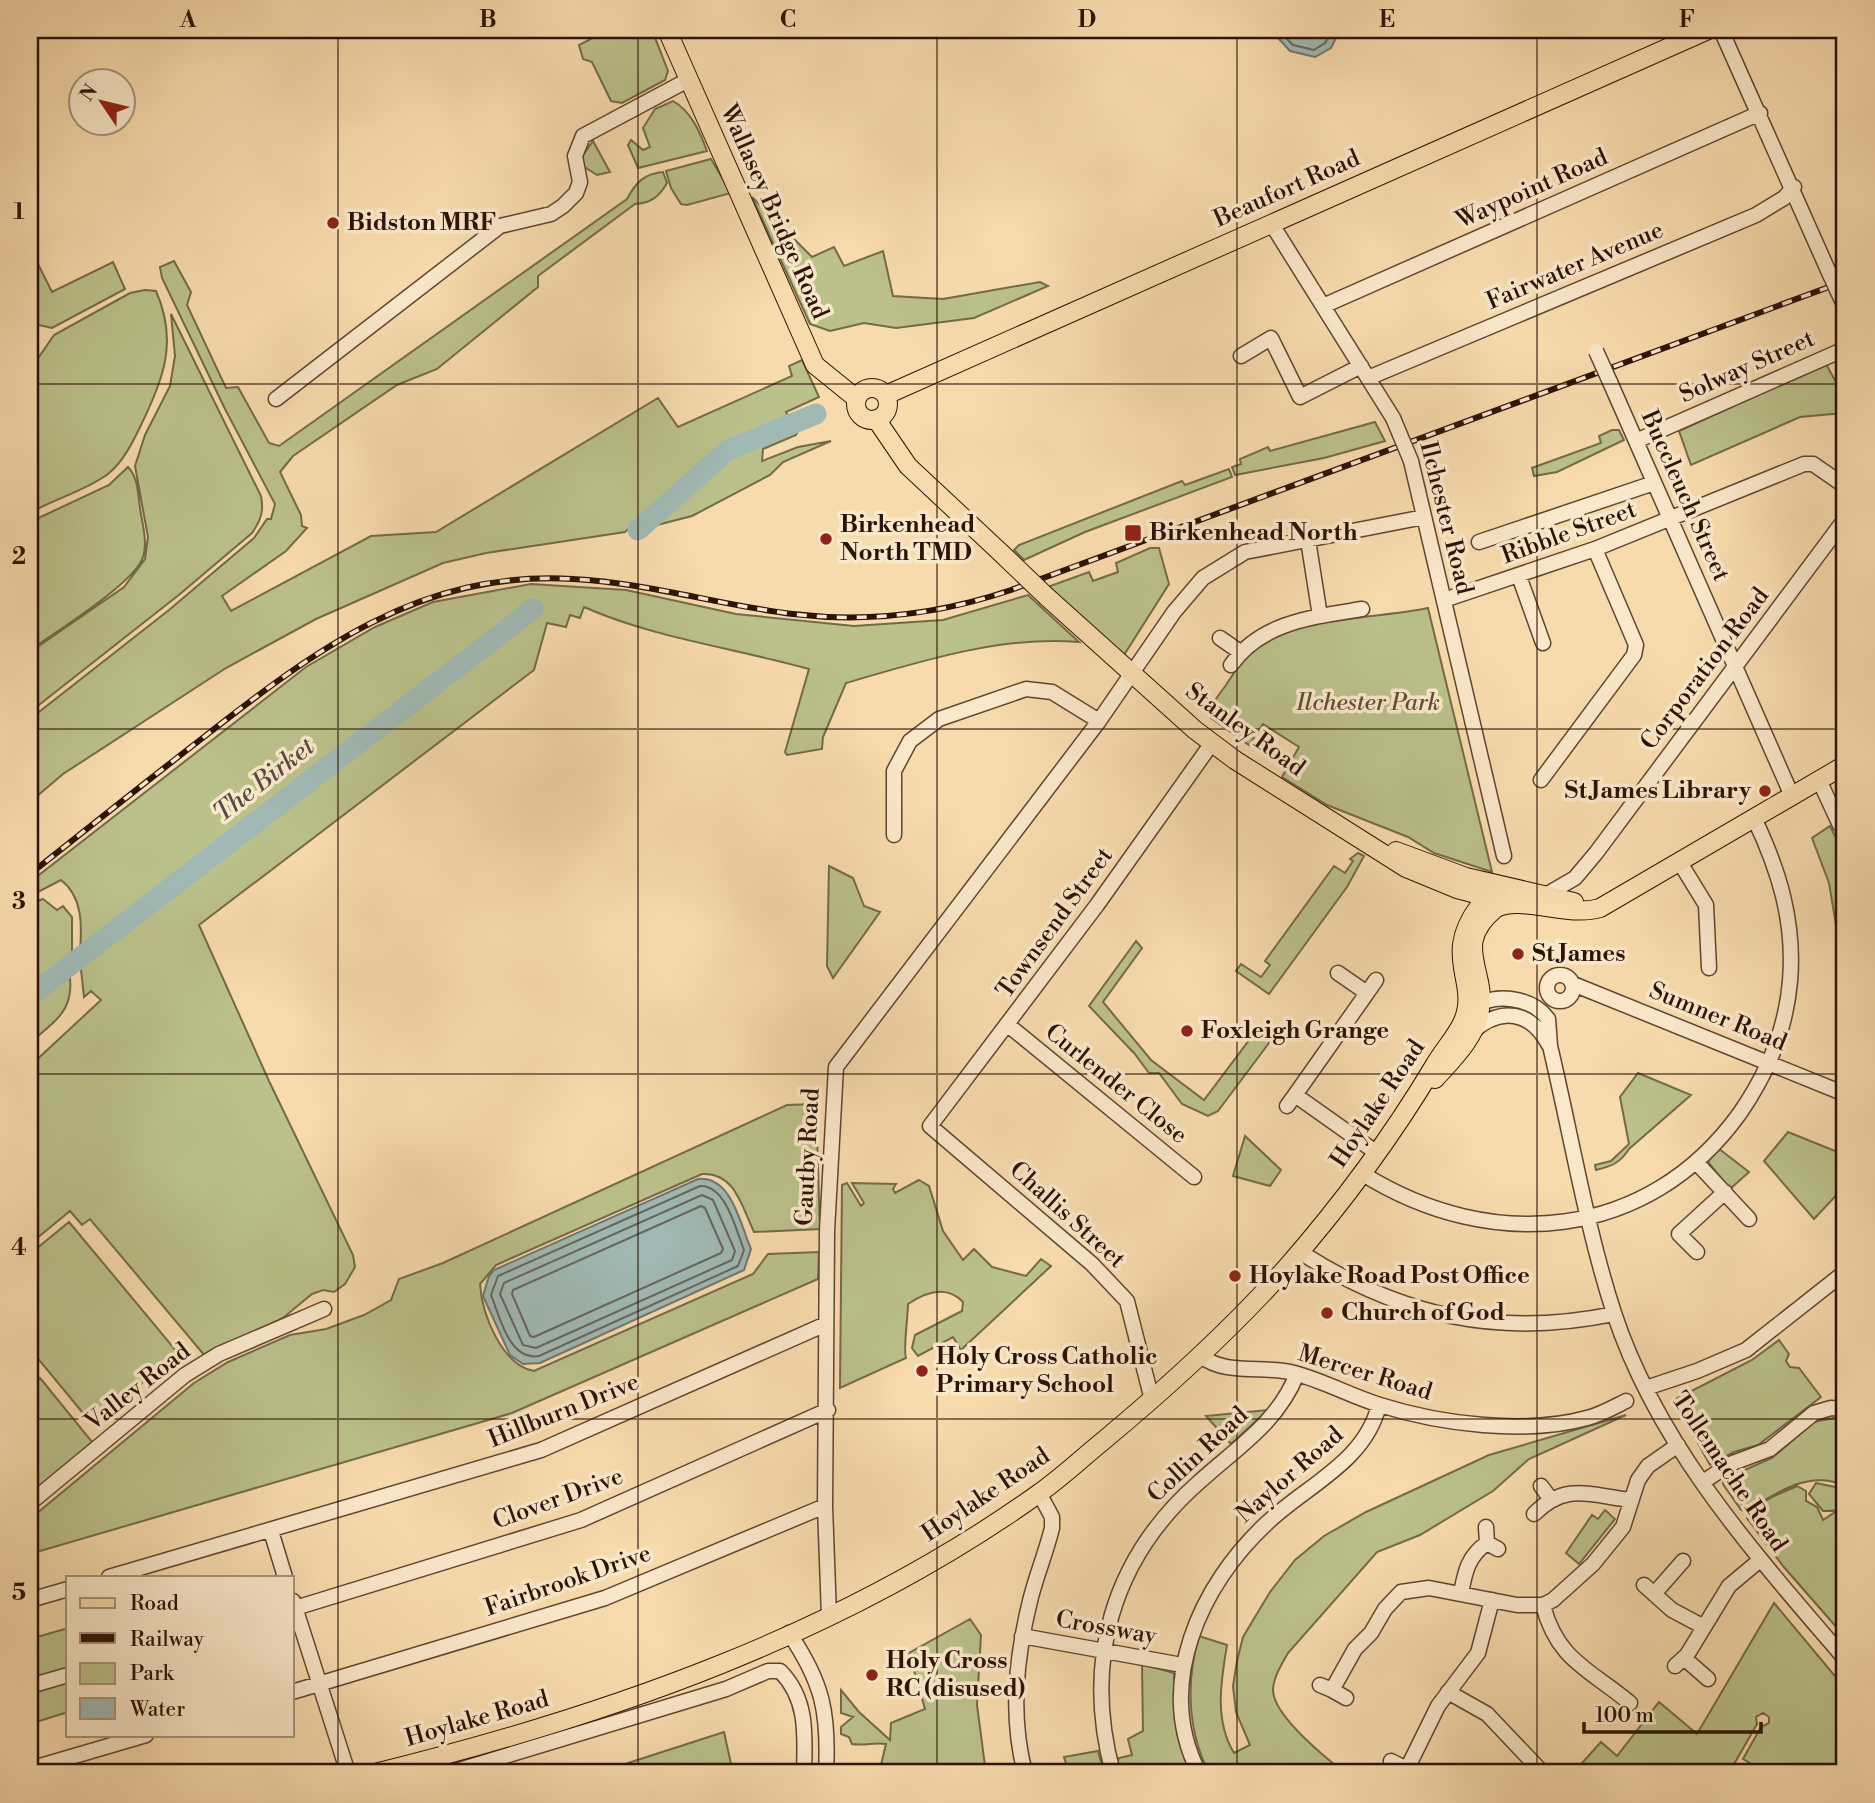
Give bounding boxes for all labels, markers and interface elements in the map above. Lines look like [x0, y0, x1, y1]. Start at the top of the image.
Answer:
text: A [179, 6, 197, 34]
text: B [479, 6, 497, 34]
text: C [780, 6, 796, 34]
text: D [1078, 6, 1096, 34]
text: E [1379, 6, 1395, 34]
text: F [1679, 6, 1695, 34]
north arrow [66, 66, 136, 136]
text: N [75, 80, 103, 106]
street label: Wallasey Bridge Road [713, 99, 835, 324]
street label: Waypoint Road [1451, 142, 1613, 236]
street label: Beaufort Road [1208, 143, 1365, 235]
text: 1 [13, 198, 25, 226]
place label: Bidston MRF [347, 208, 497, 238]
marker: Bidston MRF [325, 215, 341, 231]
street label: Fairwater Avenue [1482, 215, 1668, 317]
street label: Solway Street [1675, 324, 1820, 410]
street label: Buccleuch Street [1633, 405, 1736, 587]
street label: Ilchester Road [1412, 438, 1480, 598]
street label: Ribble Street [1498, 495, 1641, 571]
place label: Birkenhead North TMD [840, 510, 975, 568]
place label: Birkenhead North [1149, 518, 1358, 548]
marker: Birkenhead North [1123, 523, 1143, 543]
marker: Birkenhead North TMD [818, 531, 834, 547]
text: 2 [12, 543, 26, 571]
street label: Corporation Road [1634, 582, 1776, 756]
street label: Stanley Road [1179, 677, 1311, 784]
park label: Ilchester Park [1295, 688, 1440, 718]
water label: The Birket [207, 730, 321, 829]
place label: St James Library [1565, 776, 1752, 806]
marker: St James Library [1757, 783, 1773, 799]
street label: Townsend Street [990, 841, 1120, 1004]
text: 3 [12, 888, 26, 916]
place label: St James [1532, 939, 1626, 969]
marker: St James [1510, 946, 1526, 962]
street label: Sumner Road [1645, 976, 1792, 1058]
place label: Foxleigh Grange [1201, 1016, 1389, 1046]
street label: Curlender Close [1039, 1017, 1193, 1151]
marker: Foxleigh Grange [1179, 1023, 1195, 1039]
street label: Hoylake Road [1324, 1034, 1432, 1174]
street label: Gautby Road [789, 1087, 827, 1227]
street label: Challis Street [1003, 1155, 1132, 1275]
text: 4 [11, 1234, 27, 1262]
place label: Hoylake Road Post Office [1249, 1261, 1530, 1291]
marker: Hoylake Road Post Office [1227, 1268, 1243, 1284]
place label: Church of God [1341, 1298, 1505, 1328]
marker: Church of God [1319, 1305, 1335, 1321]
street label: Valley Road [78, 1336, 197, 1438]
street label: Mercer Road [1294, 1338, 1436, 1408]
place label: Holy Cross Catholic Primary School [936, 1342, 1158, 1400]
marker: Holy Cross Catholic Primary School [914, 1363, 930, 1379]
street label: Hillburn Drive [484, 1367, 644, 1455]
street label: Tollemache Road [1664, 1386, 1794, 1558]
street label: Collin Road [1141, 1400, 1255, 1509]
street label: Naylor Road [1230, 1420, 1350, 1530]
street label: Hoylake Road [916, 1441, 1056, 1549]
street label: Clover Drive [489, 1462, 627, 1536]
street label: Fairbrook Drive [481, 1539, 655, 1623]
legend [66, 1576, 294, 1736]
text: 5 [12, 1579, 26, 1607]
text: Road [130, 1591, 179, 1617]
street label: Crossway [1053, 1604, 1159, 1652]
text: Railway [130, 1627, 205, 1653]
place label: Holy Cross RC (disused) [886, 1646, 1025, 1704]
text: Park [130, 1661, 175, 1687]
marker: Holy Cross RC (disused) [864, 1667, 880, 1683]
street label: Hoylake Road [402, 1684, 553, 1754]
scale bar [1584, 1691, 1761, 1735]
text: Water [129, 1697, 185, 1723]
text: 100 m [1595, 1703, 1654, 1729]

